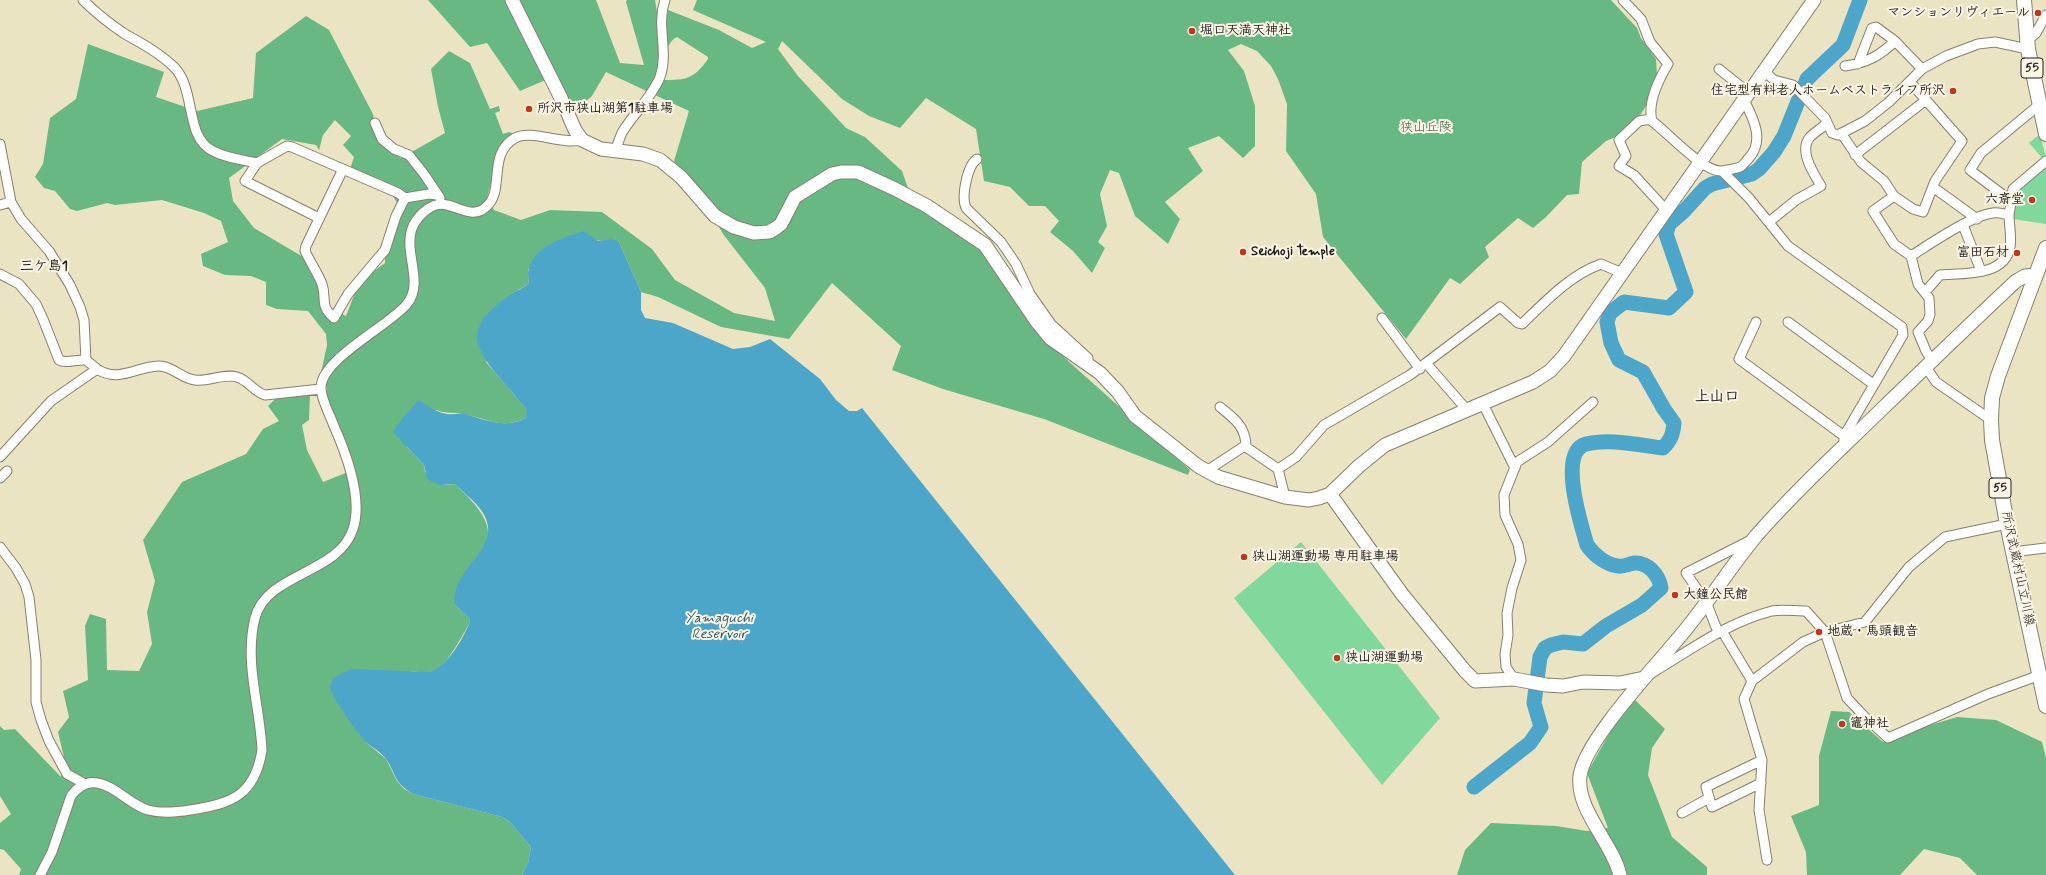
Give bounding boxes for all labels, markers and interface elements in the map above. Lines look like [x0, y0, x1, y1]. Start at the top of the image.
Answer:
place label: マンションリヴィエール [1887, 5, 2030, 21]
marker: マンションリヴィエール [2033, 8, 2043, 18]
place label: 堀口天満天神社 [1200, 23, 1291, 39]
marker: 堀口天満天神社 [1187, 26, 1197, 36]
road number: 55 [2021, 58, 2043, 78]
place label: 住宅型有料老人ホームベストライフ所沢 [1711, 83, 1945, 99]
marker: 住宅型有料老人ホームベストライフ所沢 [1948, 86, 1958, 96]
place label: 所沢市狭山湖第1駐車場 [537, 101, 673, 117]
marker: 所沢市狭山湖第1駐車場 [524, 104, 534, 114]
park label: 狭山丘陵 [1400, 120, 1452, 136]
place label: 六斎堂 [1985, 192, 2024, 208]
marker: 六斎堂 [2027, 195, 2037, 205]
place label: Seichoji Temple [1251, 244, 1335, 260]
place label: 富田石材 [1957, 245, 2009, 261]
marker: Seichoji Temple [1238, 247, 1248, 257]
marker: 富田石材 [2012, 248, 2022, 258]
district label: 三ケ島1 [20, 259, 68, 275]
district label: 上山口 [1695, 389, 1739, 407]
road number: 55 [1989, 478, 2011, 498]
street label: 所沢武蔵村山立川線 [1997, 510, 2037, 628]
place label: 狭山湖運動場 専用駐車場 [1252, 549, 1399, 565]
marker: 狭山湖運動場 専用駐車場 [1239, 552, 1249, 562]
place label: 大鐘公民館 [1683, 587, 1748, 603]
marker: 大鐘公民館 [1670, 590, 1680, 600]
water label: Yamaguchi Reservoir [685, 611, 753, 644]
place label: 地蔵・馬頭観音 [1827, 624, 1918, 640]
marker: 地蔵・馬頭観音 [1814, 627, 1824, 637]
place label: 狭山湖運動場 [1345, 650, 1423, 666]
marker: 狭山湖運動場 [1332, 653, 1342, 663]
place label: 竈神社 [1850, 716, 1889, 732]
marker: 竈神社 [1837, 719, 1847, 729]

